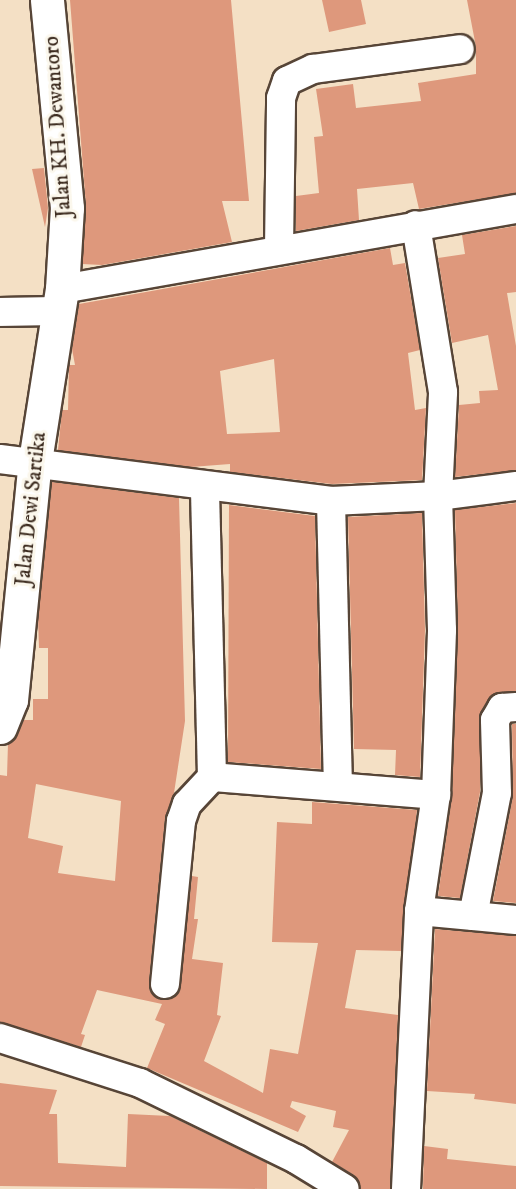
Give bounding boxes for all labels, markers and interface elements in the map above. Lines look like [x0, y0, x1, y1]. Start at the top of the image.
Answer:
street label: Jalan KH. Dewantoro [39, 35, 77, 219]
street label: Jalan Dewi Sartika [10, 431, 52, 587]

